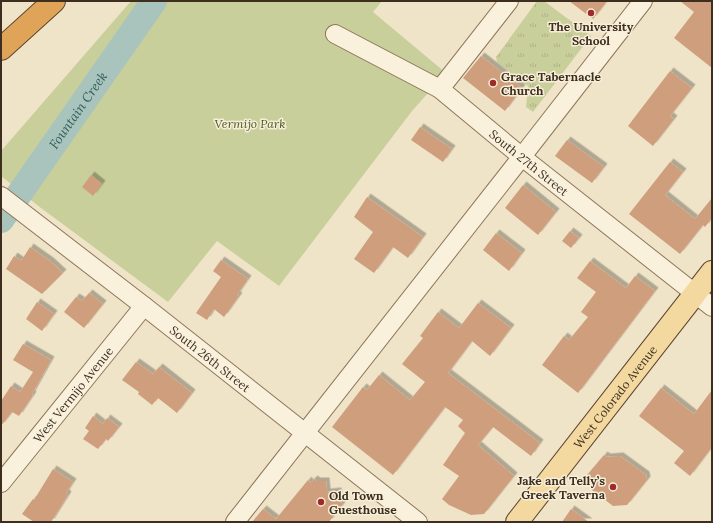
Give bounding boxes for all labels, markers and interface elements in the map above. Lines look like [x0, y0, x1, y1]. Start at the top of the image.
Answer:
marker: The University School [586, 8, 596, 18]
place label: The University School [549, 19, 634, 48]
water label: Fountain Creek [45, 68, 111, 152]
place label: Grace Tabernacle Church [501, 69, 601, 98]
marker: Grace Tabernacle Church [488, 78, 498, 88]
park label: Vermijo Park [215, 116, 285, 131]
street label: South 27th Street [487, 126, 572, 199]
street label: South 26th Street [167, 322, 254, 395]
street label: West Colorado Avenue [570, 342, 660, 451]
street label: West Vermijo Avenue [30, 343, 116, 445]
place label: Jake and Telly’s Greek Taverna [517, 473, 606, 502]
marker: Jake and Telly’s Greek Taverna [608, 482, 618, 492]
place label: Old Town Guesthouse [329, 488, 397, 517]
marker: Old Town Guesthouse [316, 497, 326, 507]

